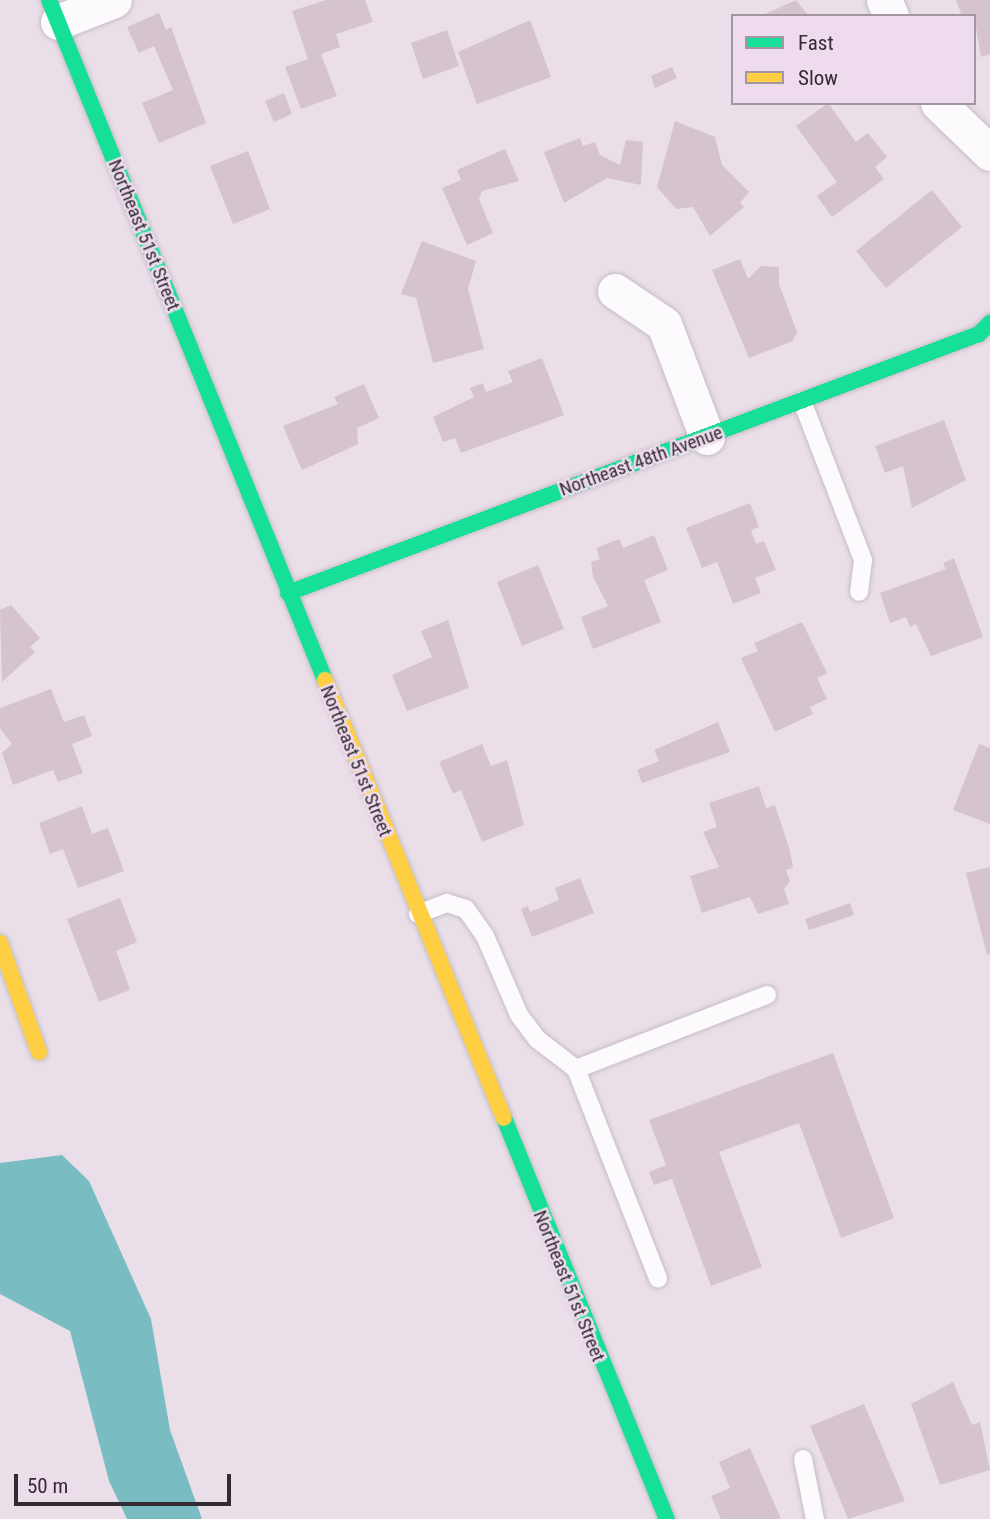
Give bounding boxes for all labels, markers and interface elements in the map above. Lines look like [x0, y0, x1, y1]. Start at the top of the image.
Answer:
legend [731, 14, 976, 105]
text: Fast [798, 31, 834, 55]
text: Slow [798, 66, 838, 90]
street label: Northeast 51st Street [103, 156, 185, 314]
street label: Northeast 48th Avenue [556, 421, 726, 501]
street label: Northeast 51st Street [315, 682, 397, 840]
street label: Northeast 51st Street [528, 1207, 610, 1365]
scale bar [18, 1460, 234, 1504]
text: 50 m [27, 1474, 68, 1498]

